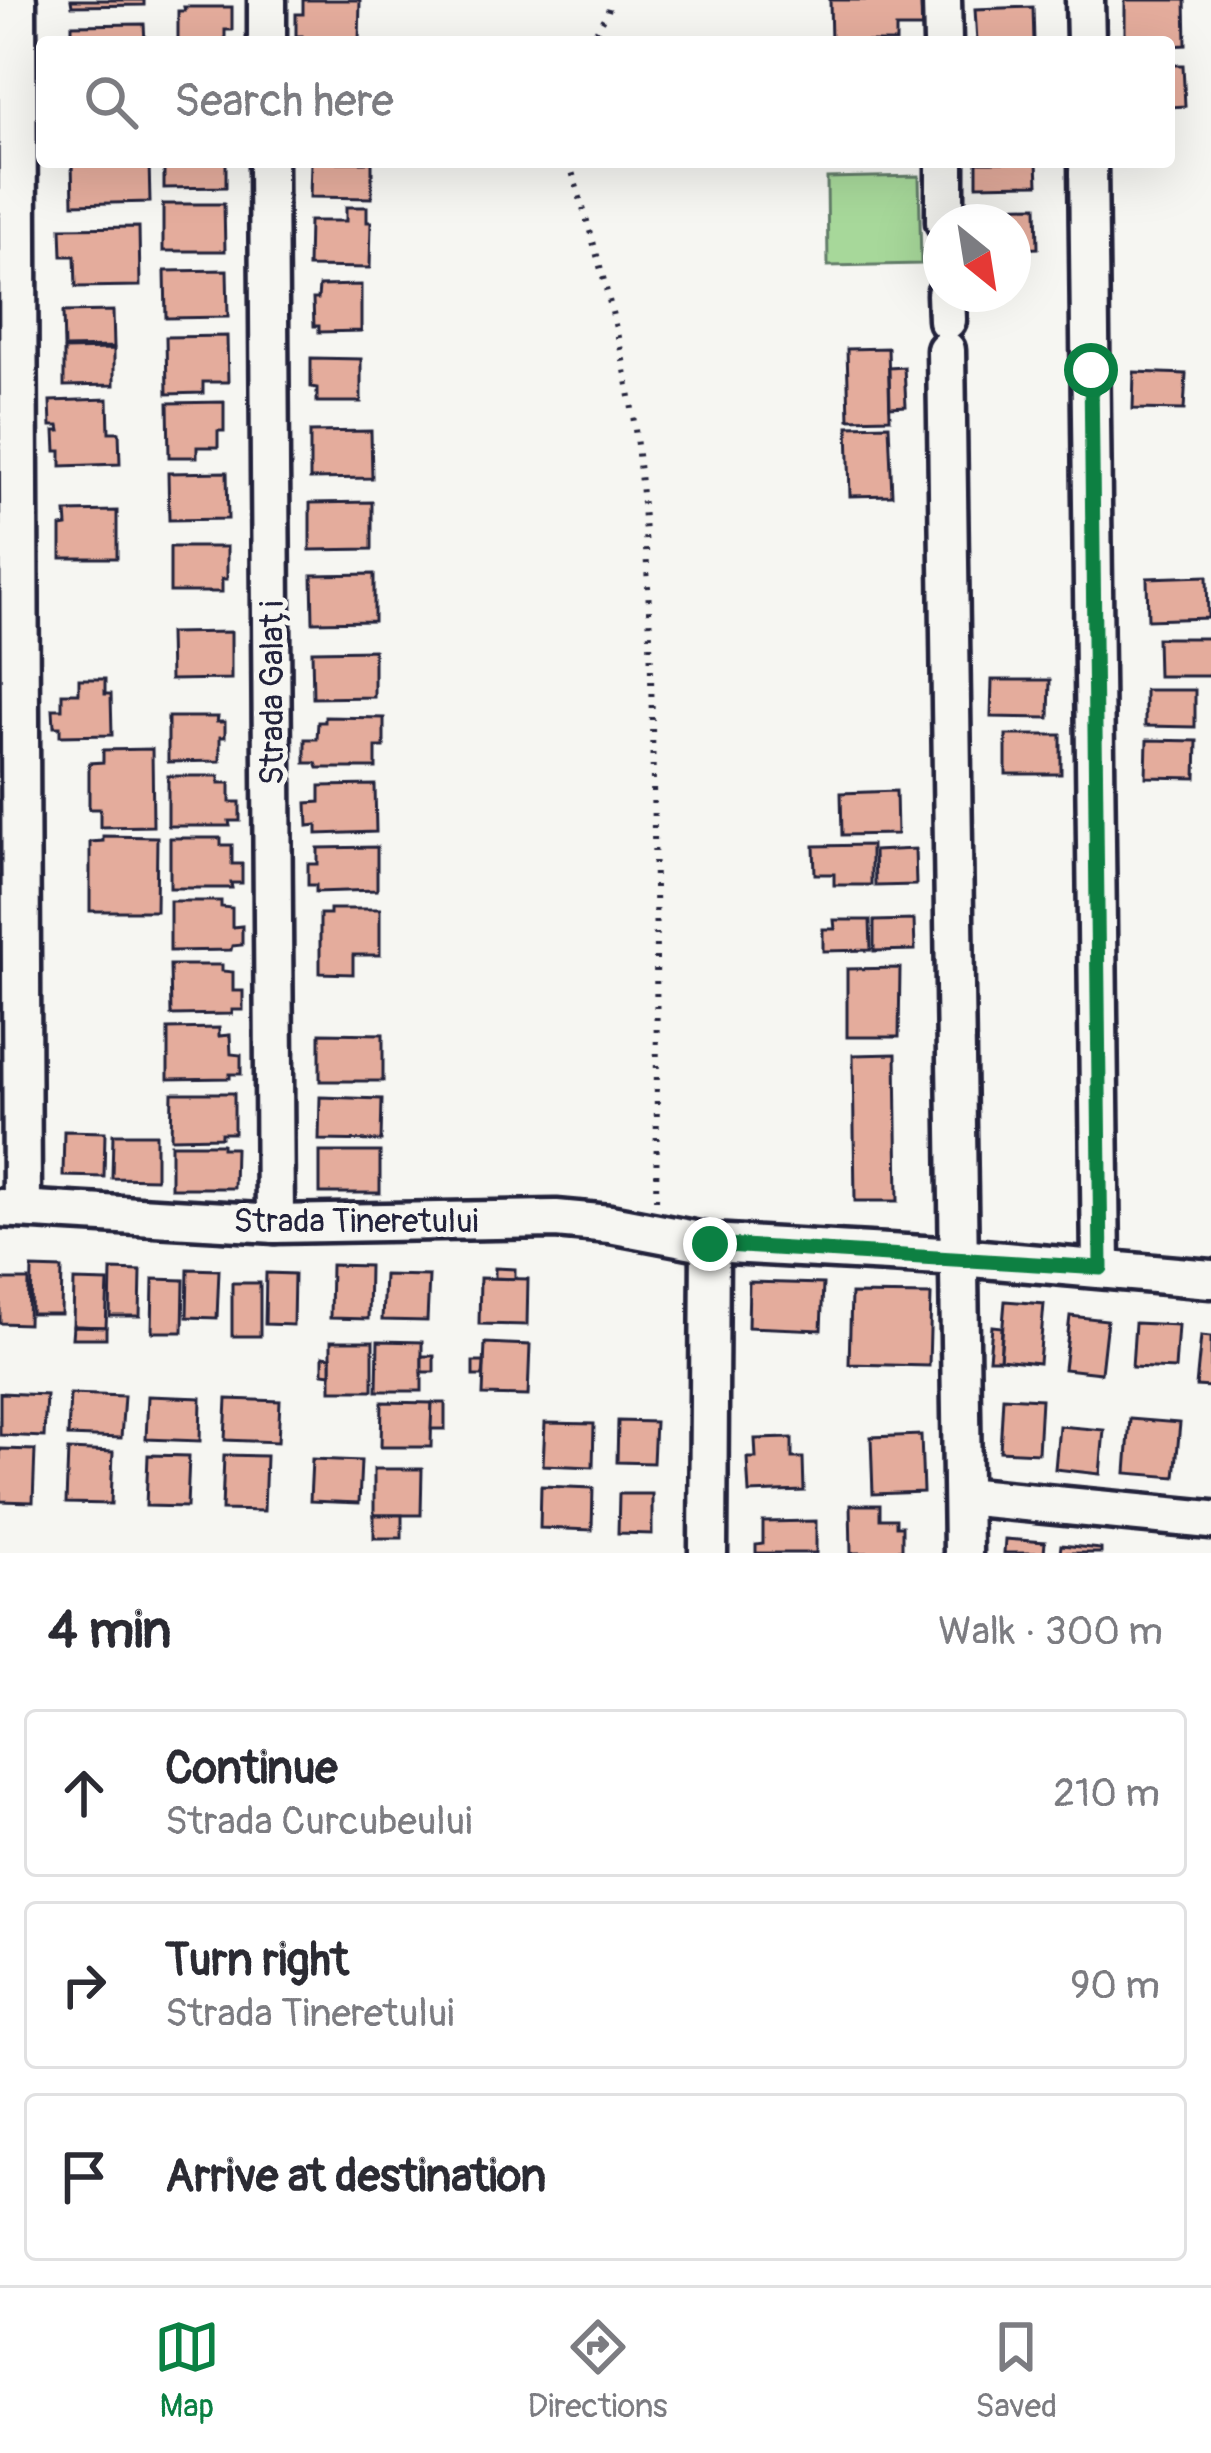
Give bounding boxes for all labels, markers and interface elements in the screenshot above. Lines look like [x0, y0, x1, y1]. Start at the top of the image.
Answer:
search box [36, 36, 1175, 168]
icon: search [78, 69, 144, 135]
text: Search here [174, 74, 394, 130]
north arrow [923, 204, 1031, 312]
route start [1064, 343, 1118, 397]
street label: Strada Galați [252, 601, 293, 785]
street label: Strada Tineretului [234, 1201, 478, 1242]
route end [683, 1217, 737, 1271]
text: 4 min [48, 1599, 171, 1663]
text: Walk · 300 m [938, 1607, 1163, 1656]
text: Continue [165, 1741, 338, 1797]
icon: ahead [51, 1760, 117, 1826]
text: 210 m [1053, 1769, 1160, 1818]
text: Strada Curcubeului [165, 1797, 472, 1846]
text: Turn right [165, 1933, 349, 1989]
icon: right [51, 1952, 117, 2018]
text: 90 m [1070, 1961, 1160, 2010]
text: Strada Tineretului [165, 1989, 454, 2038]
icon: arrive [51, 2144, 117, 2210]
text: Arrive at destination [165, 2149, 546, 2205]
tab: Map [154, 2314, 220, 2427]
tab: Directions [528, 2314, 668, 2427]
tab: Saved [975, 2314, 1057, 2427]

